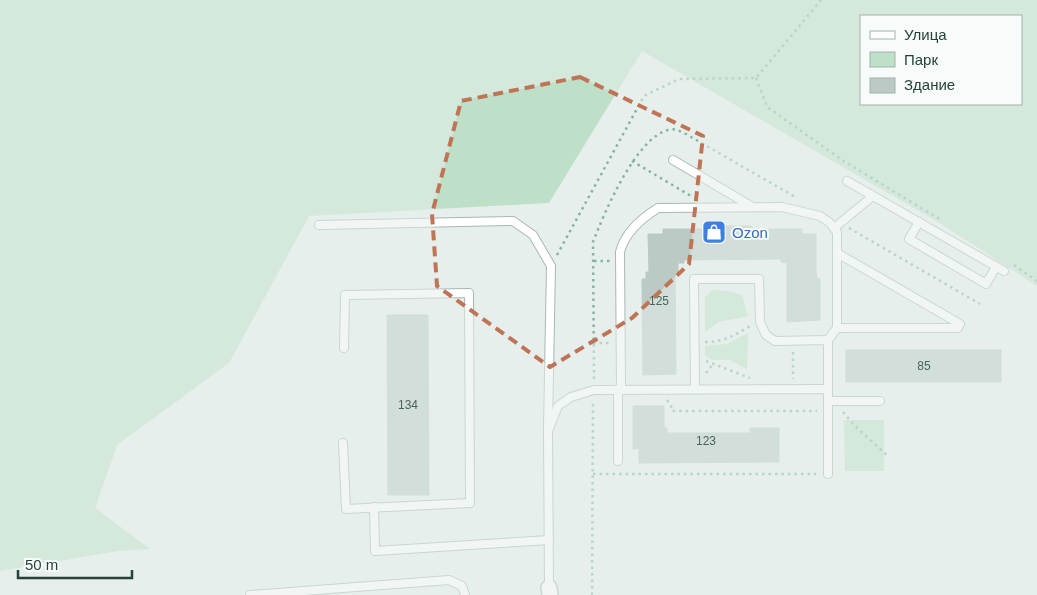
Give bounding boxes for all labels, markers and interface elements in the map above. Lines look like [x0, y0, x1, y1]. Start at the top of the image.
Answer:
legend [860, 15, 1022, 105]
text: Улица [904, 26, 947, 43]
text: Парк [904, 51, 938, 68]
text: Здание [904, 76, 955, 93]
shop icon: Ozon [701, 219, 727, 245]
place label: Ozon [732, 224, 768, 241]
house number: 125 [649, 294, 669, 308]
house number: 85 [917, 359, 931, 373]
house number: 134 [398, 398, 418, 412]
house number: 123 [696, 434, 716, 448]
scale bar [18, 548, 131, 580]
text: 50 m [25, 556, 58, 573]

